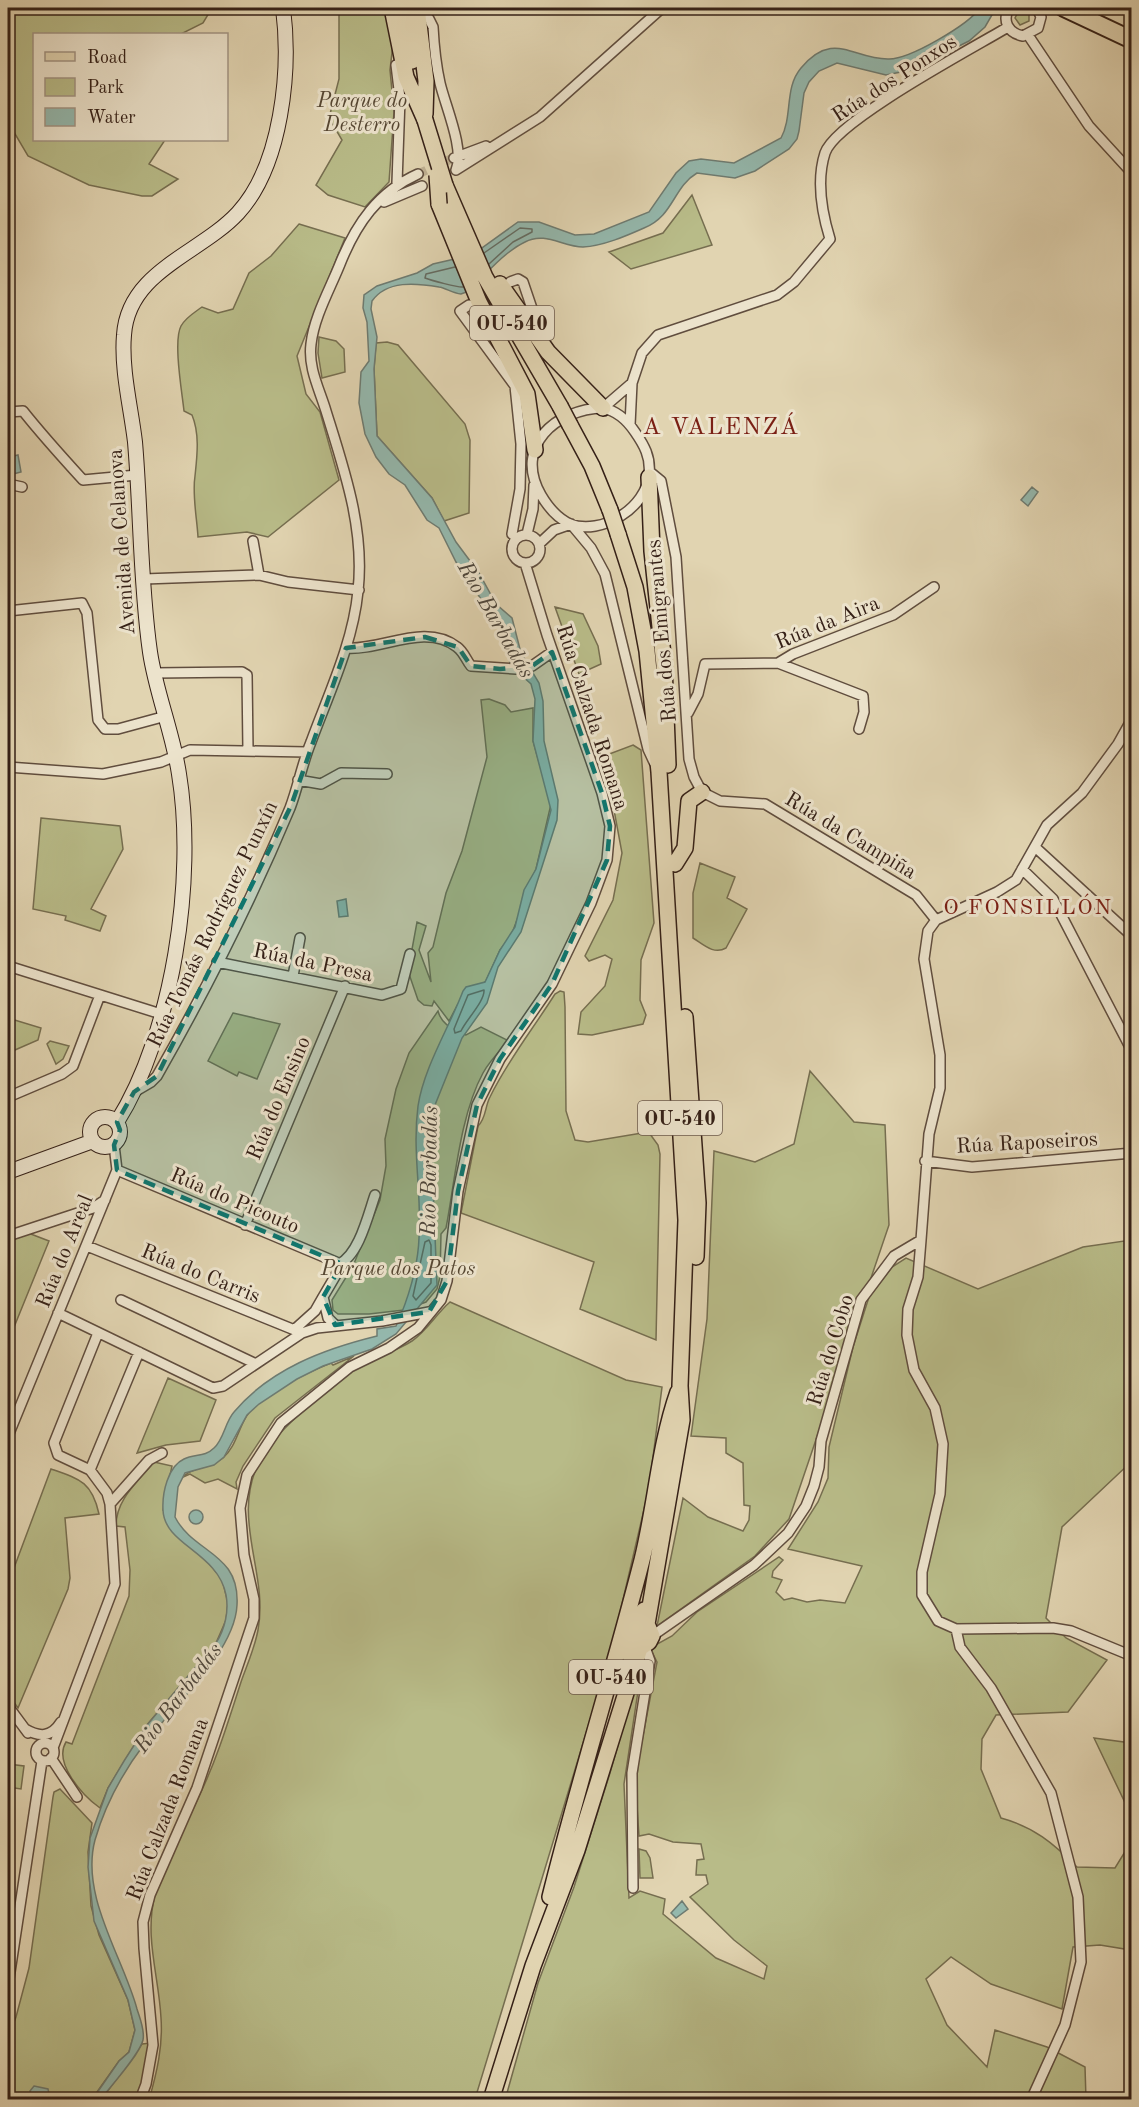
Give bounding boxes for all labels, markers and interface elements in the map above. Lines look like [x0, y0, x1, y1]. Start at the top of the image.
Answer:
street label: Rúa dos Ponxos [829, 31, 961, 127]
legend [33, 33, 228, 141]
text: Road [87, 49, 127, 67]
text: Park [87, 79, 124, 97]
park label: Parque do Desterro [316, 91, 407, 136]
text: Water [87, 109, 136, 127]
road number: OU-540 [470, 306, 554, 340]
district label: A VALENZÁ [642, 412, 800, 440]
street label: Avenida de Celanova [106, 448, 139, 636]
street label: Rúa dos Emigrantes [644, 539, 681, 723]
water label: Rio Barbadás [452, 557, 538, 682]
street label: Rúa da Aira [772, 593, 883, 654]
street label: Rúa Calzada Romana [552, 622, 631, 813]
street label: Rúa da Campiña [781, 789, 920, 884]
street label: Rúa Tomás Rodríguez Punxín [144, 798, 282, 1051]
district label: O FONSILLÓN [943, 893, 1113, 919]
street label: Rúa da Presa [251, 941, 374, 986]
street label: Rúa do Ensino [244, 1034, 315, 1164]
road number: OU-540 [638, 1101, 722, 1135]
water label: Rio Barbadás [418, 1105, 442, 1238]
street label: Rúa Raposeiros [956, 1129, 1098, 1158]
street label: Rúa do Picouto [167, 1165, 302, 1238]
street label: Rúa do Areal [33, 1192, 98, 1311]
street label: Rúa do Carris [138, 1241, 263, 1308]
park label: Parque dos Patos [320, 1259, 475, 1280]
street label: Rúa do Cobo [805, 1292, 858, 1409]
water label: Rio Barbadás [130, 1639, 227, 1758]
road number: OU-540 [569, 1660, 653, 1694]
street label: Rúa Calzada Romana [124, 1715, 213, 1904]

